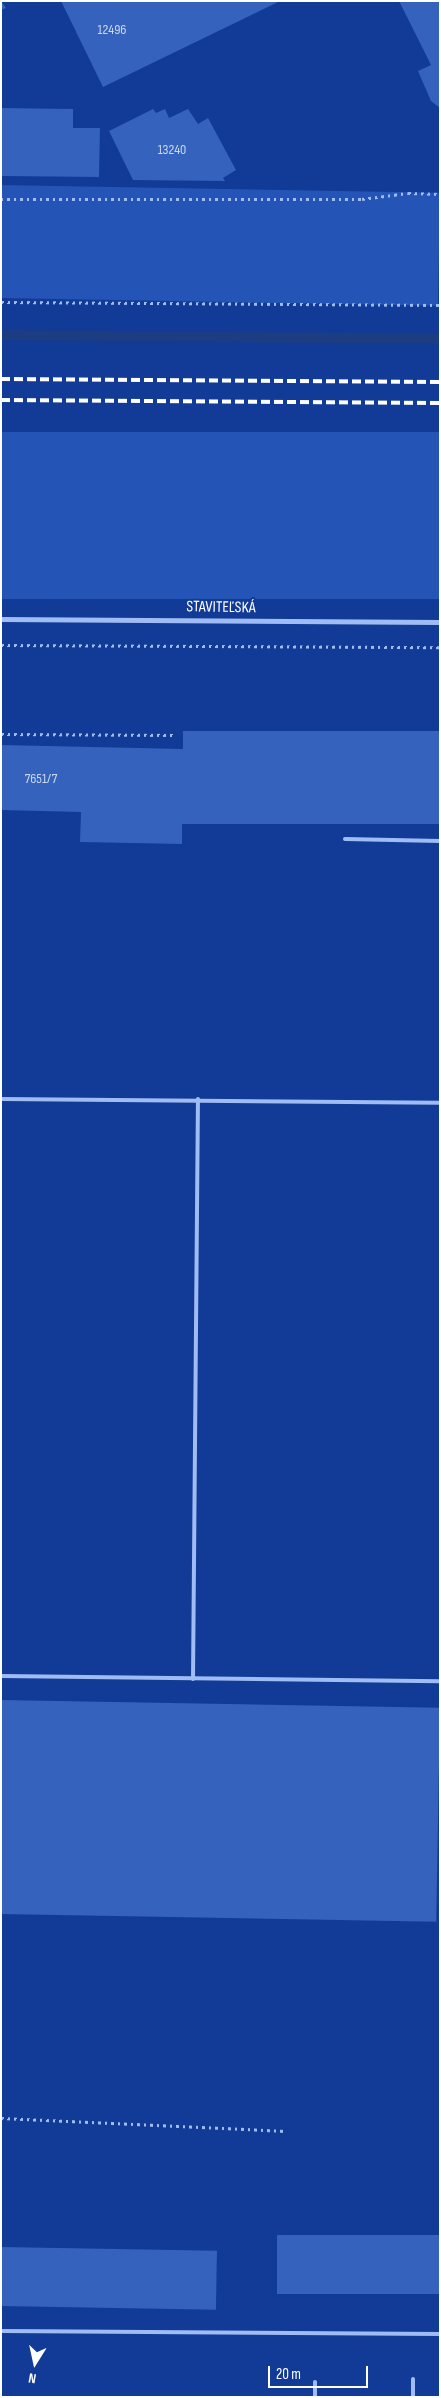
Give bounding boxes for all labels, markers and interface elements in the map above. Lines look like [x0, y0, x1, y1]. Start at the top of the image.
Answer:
house number: 12496 [98, 22, 126, 38]
house number: 13240 [158, 142, 186, 158]
street label: STAVITEĽSKÁ [186, 598, 256, 618]
house number: 7651/7 [25, 771, 57, 787]
north arrow [10, 2338, 60, 2388]
scale bar [271, 2356, 371, 2388]
text: 20 m [276, 2365, 301, 2384]
text: N [27, 2369, 37, 2387]

